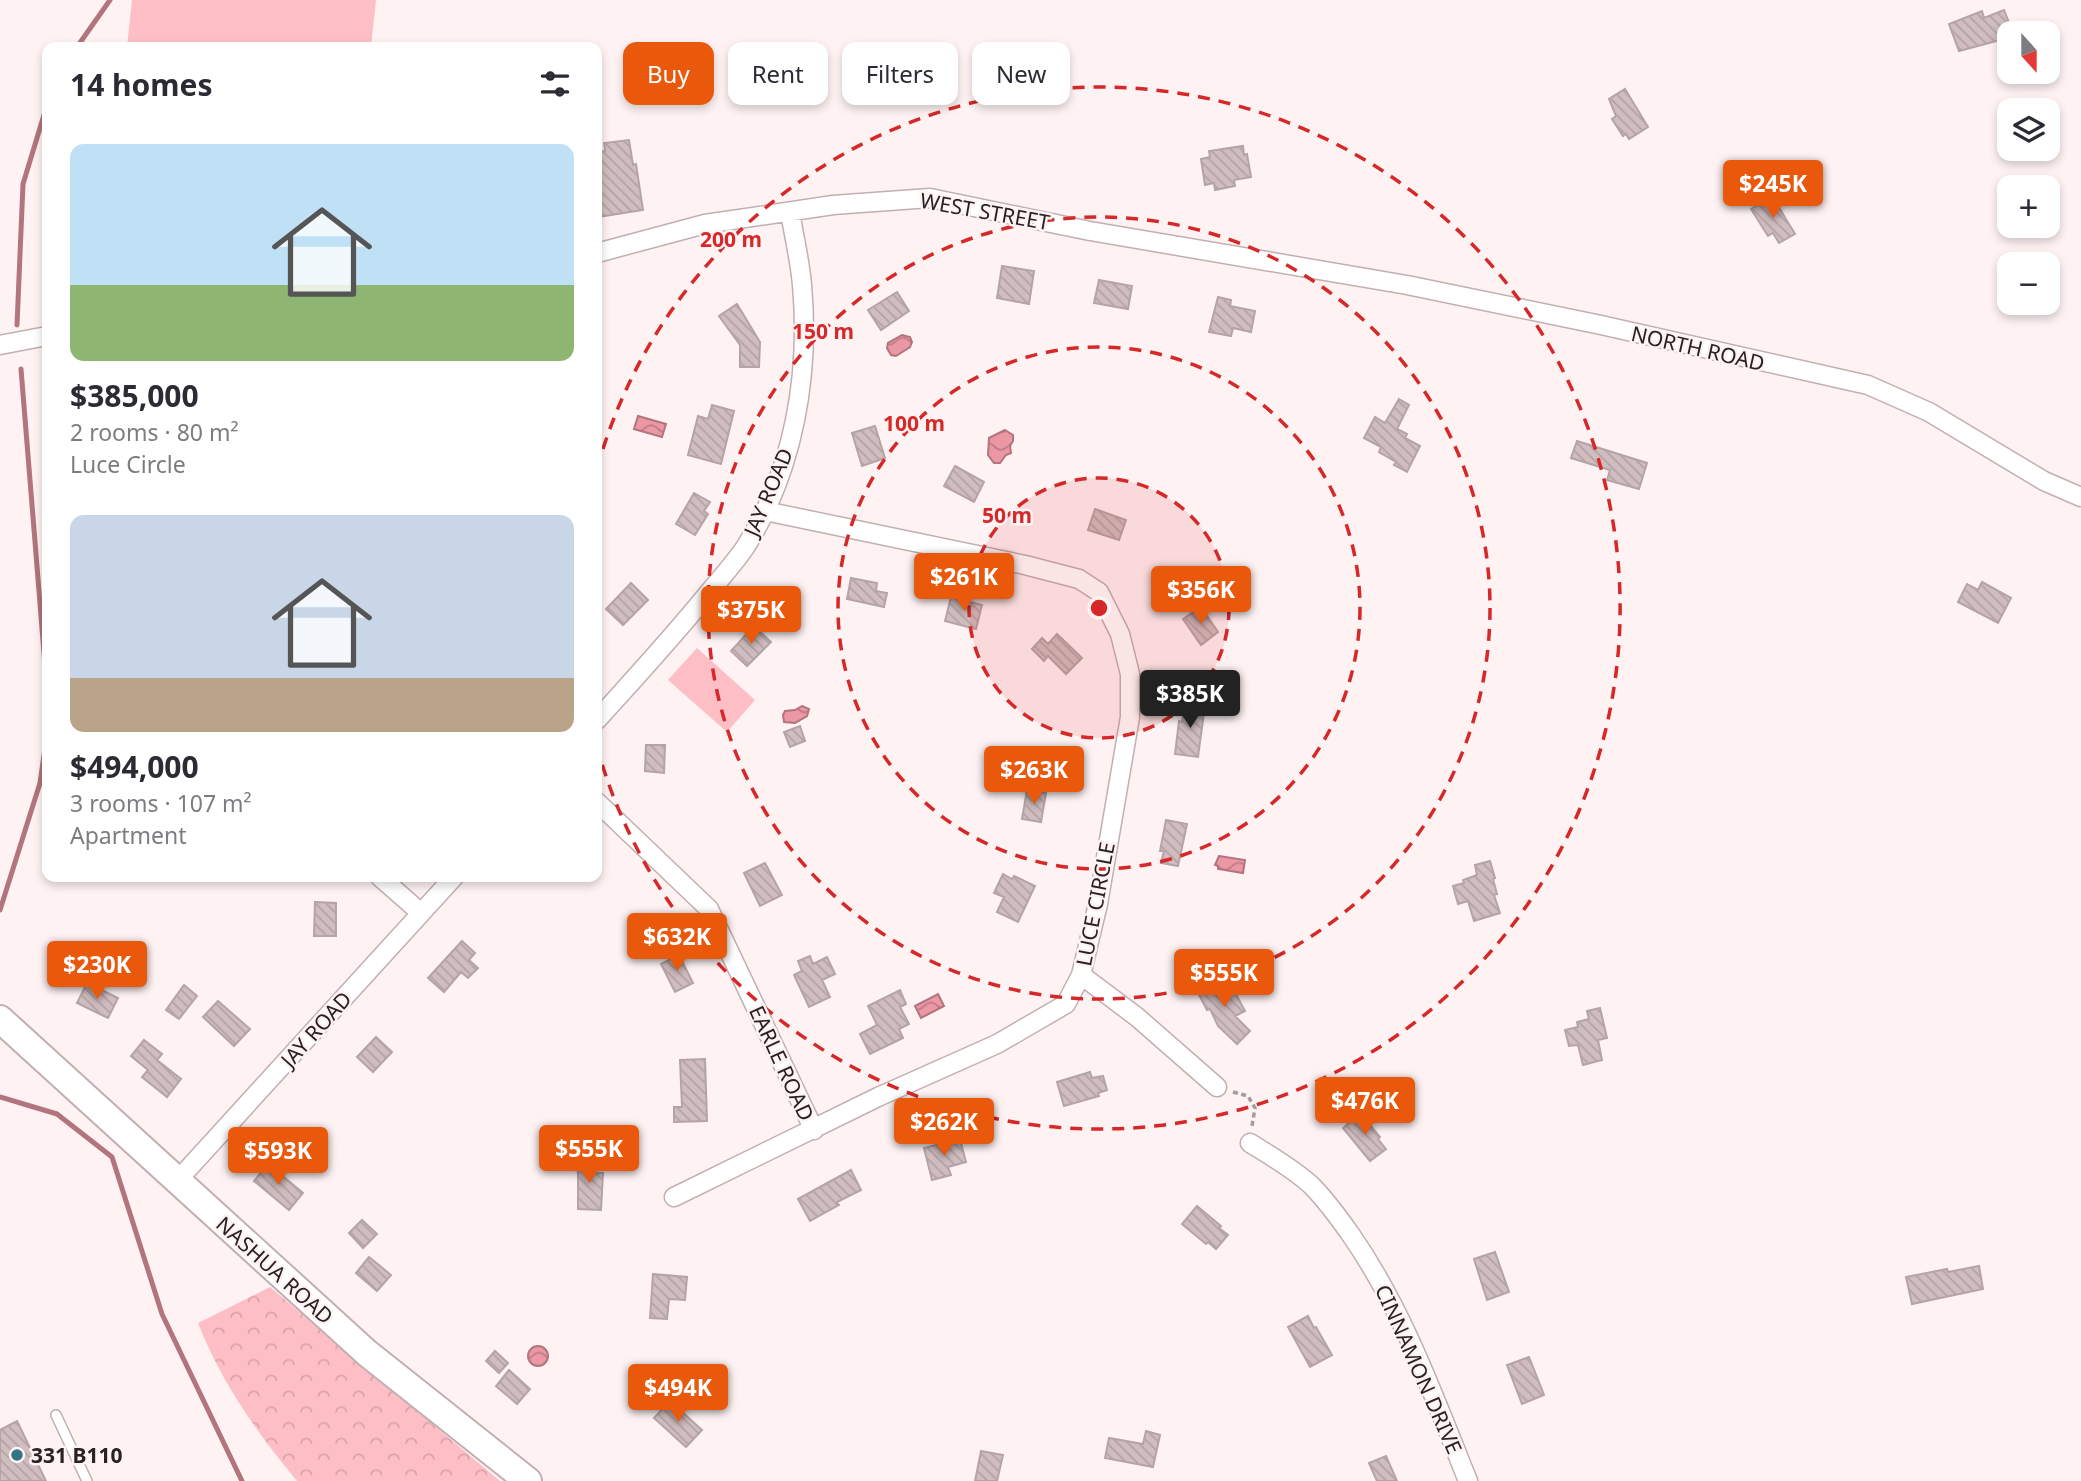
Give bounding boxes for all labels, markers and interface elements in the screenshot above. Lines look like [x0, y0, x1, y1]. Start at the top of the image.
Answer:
north arrow [1997, 21, 2060, 84]
map controls [1997, 21, 2060, 315]
chip: Buy [623, 42, 714, 105]
chip: Rent [728, 42, 828, 105]
chip: Filters [842, 42, 958, 105]
chip: New [972, 42, 1070, 105]
text: 14 homes [70, 64, 213, 105]
icon: filters [536, 65, 574, 103]
button: layers [1997, 98, 2060, 161]
pin: $245K [1724, 160, 1822, 220]
text: $245K [1739, 167, 1807, 199]
button: + [1997, 175, 2060, 238]
street label: WEST STREET [918, 186, 1052, 236]
icon: home [259, 189, 385, 315]
text: 200 m [700, 225, 762, 253]
button: − [1997, 252, 2060, 315]
text: 150 m [792, 317, 854, 345]
street label: NORTH ROAD [1629, 319, 1767, 377]
text: $385,000 [70, 375, 199, 416]
text: 100 m [883, 409, 945, 437]
text: 2 rooms · 80 m² [70, 416, 239, 448]
street label: JAY ROAD [736, 444, 799, 542]
text: Luce Circle [70, 448, 186, 480]
text: 50 m [982, 501, 1032, 529]
pin: $261K [915, 554, 1013, 613]
icon: home [259, 560, 385, 686]
text: $261K [930, 560, 998, 592]
pin: $356K [1152, 566, 1250, 626]
text: $356K [1167, 573, 1235, 605]
pin: $375K [702, 586, 800, 646]
text: $375K [717, 593, 785, 625]
centre of rings [1087, 596, 1111, 620]
pin: $385K [1141, 670, 1239, 730]
text: $385K [1156, 677, 1224, 709]
text: $494,000 [70, 746, 199, 787]
pin: $263K [985, 746, 1083, 806]
text: $263K [1000, 753, 1068, 785]
text: 3 rooms · 107 m² [70, 787, 252, 819]
text: Apartment [70, 819, 187, 851]
street label: LUCE CIRCLE [1069, 840, 1121, 968]
pin: $632K [628, 914, 726, 973]
text: $632K [643, 920, 711, 952]
pin: $230K [48, 942, 146, 1001]
text: $230K [63, 948, 131, 980]
pin: $555K [1175, 950, 1273, 1009]
text: $555K [1190, 956, 1258, 988]
street label: JAY ROAD [273, 985, 358, 1074]
street label: EARLE ROAD [743, 1001, 821, 1125]
pin: $476K [1316, 1078, 1414, 1137]
text: $476K [1331, 1084, 1399, 1116]
pin: $262K [895, 1098, 993, 1158]
text: $262K [910, 1105, 978, 1137]
pin: $555K [540, 1126, 638, 1185]
pin: $593K [229, 1128, 327, 1187]
text: $555K [555, 1132, 623, 1164]
text: $593K [244, 1134, 312, 1166]
street label: NASHUA ROAD [211, 1210, 339, 1330]
street label: CINNAMON DRIVE [1369, 1280, 1469, 1458]
pin: $494K [629, 1364, 727, 1424]
text: $494K [644, 1371, 712, 1403]
place label: 331 B110 [31, 1441, 123, 1469]
marker: 331 B110 [9, 1447, 25, 1463]

